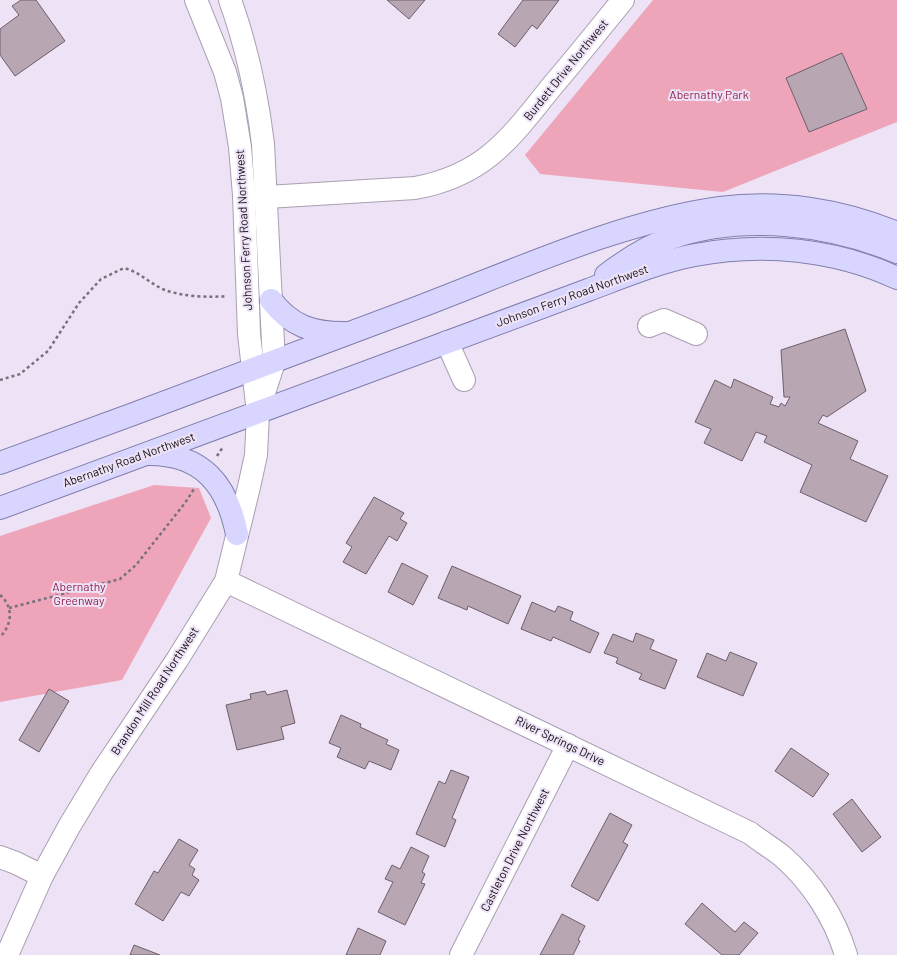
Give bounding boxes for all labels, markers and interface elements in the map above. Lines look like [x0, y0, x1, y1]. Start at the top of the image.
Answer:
street label: Burdett Drive Northwest [520, 16, 610, 123]
park label: Abernathy Park [669, 87, 749, 101]
street label: Johnson Ferry Road Northwest [232, 149, 254, 311]
street label: Johnson Ferry Road Northwest [494, 261, 650, 329]
street label: Abernathy Road Northwest [61, 429, 197, 489]
park label: Abernathy Greenway [52, 579, 106, 607]
street label: Brandon Mill Road Northwest [108, 624, 201, 757]
street label: River Springs Drive [513, 712, 607, 768]
street label: Castleton Drive Northwest [477, 786, 551, 913]

